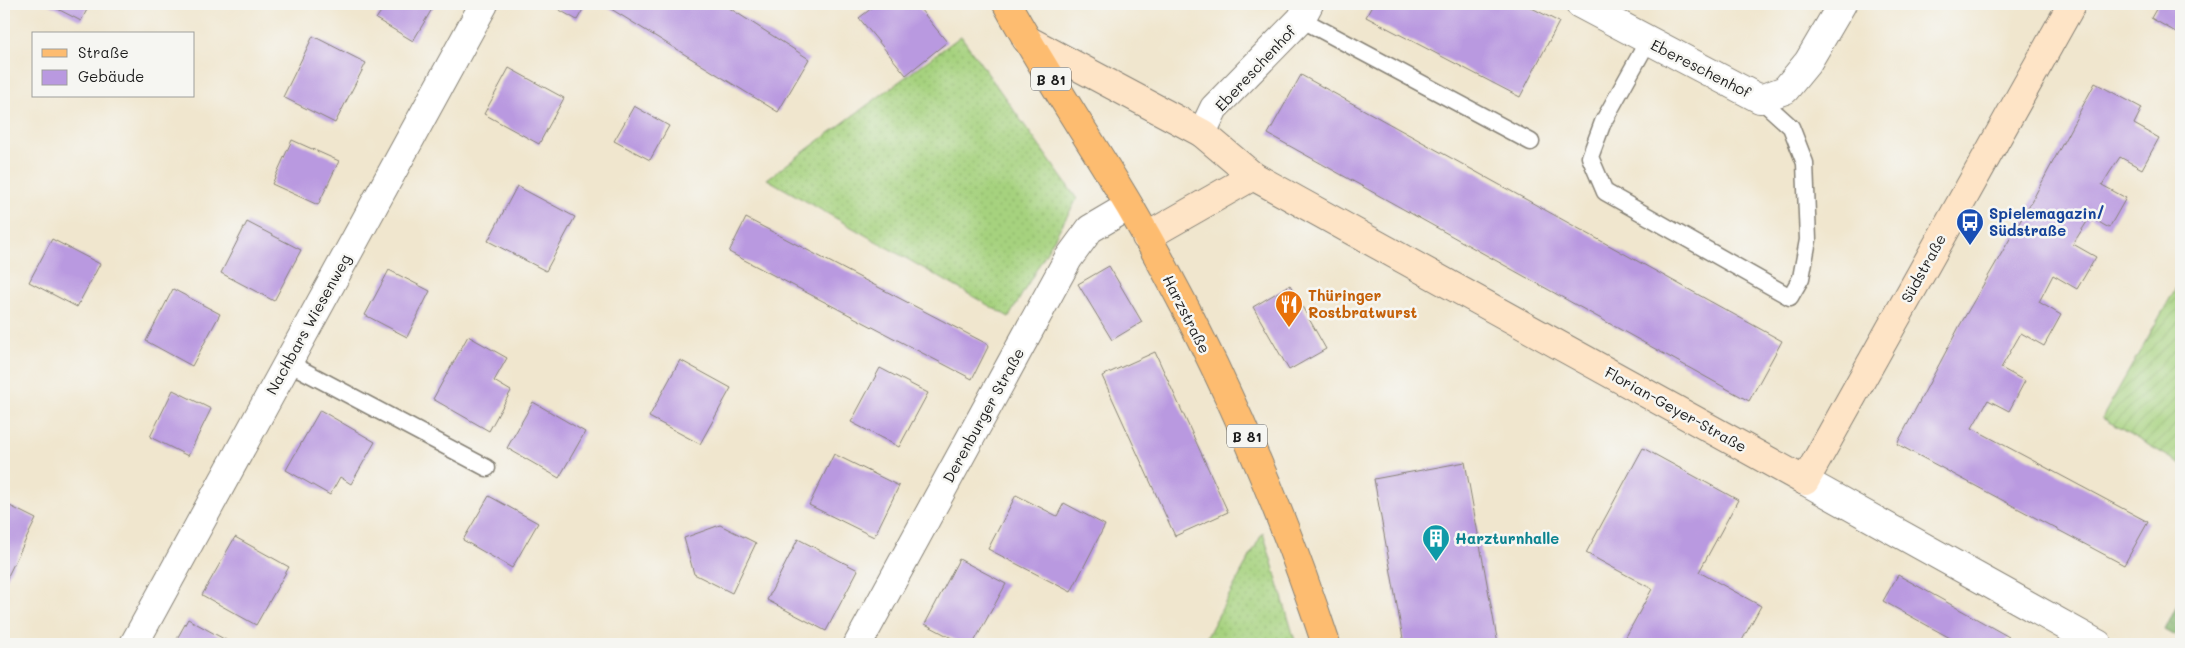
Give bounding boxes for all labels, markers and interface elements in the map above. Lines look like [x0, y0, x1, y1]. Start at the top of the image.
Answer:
street label: Ebereschenhof [1210, 20, 1300, 115]
legend [32, 32, 195, 98]
street label: Ebereschenhof [1648, 34, 1755, 102]
text: Straße [78, 42, 129, 62]
text: Gebäude [78, 66, 144, 86]
road number: B 81 [1031, 68, 1071, 90]
place label: Spielemagazin/ Südstraße [1989, 203, 2105, 240]
bus stop icon: Spielemagazin/ Südstraße [1955, 207, 1985, 246]
street label: Südstraße [1896, 230, 1950, 306]
street label: Nachbars Wiesenweg [261, 250, 355, 398]
street label: Harzstraße [1159, 271, 1215, 357]
place label: Thüringer Rostbratwurst [1308, 285, 1417, 322]
restaurant icon: Thüringer Rostbratwurst [1274, 289, 1304, 328]
street label: Derenburger Straße [938, 344, 1028, 486]
street label: Florian-Geyer-Straße [1602, 362, 1750, 456]
road number: B 81 [1227, 424, 1267, 448]
building icon: Harzturnhalle [1421, 523, 1451, 562]
place label: Harzturnhalle [1455, 528, 1559, 548]

